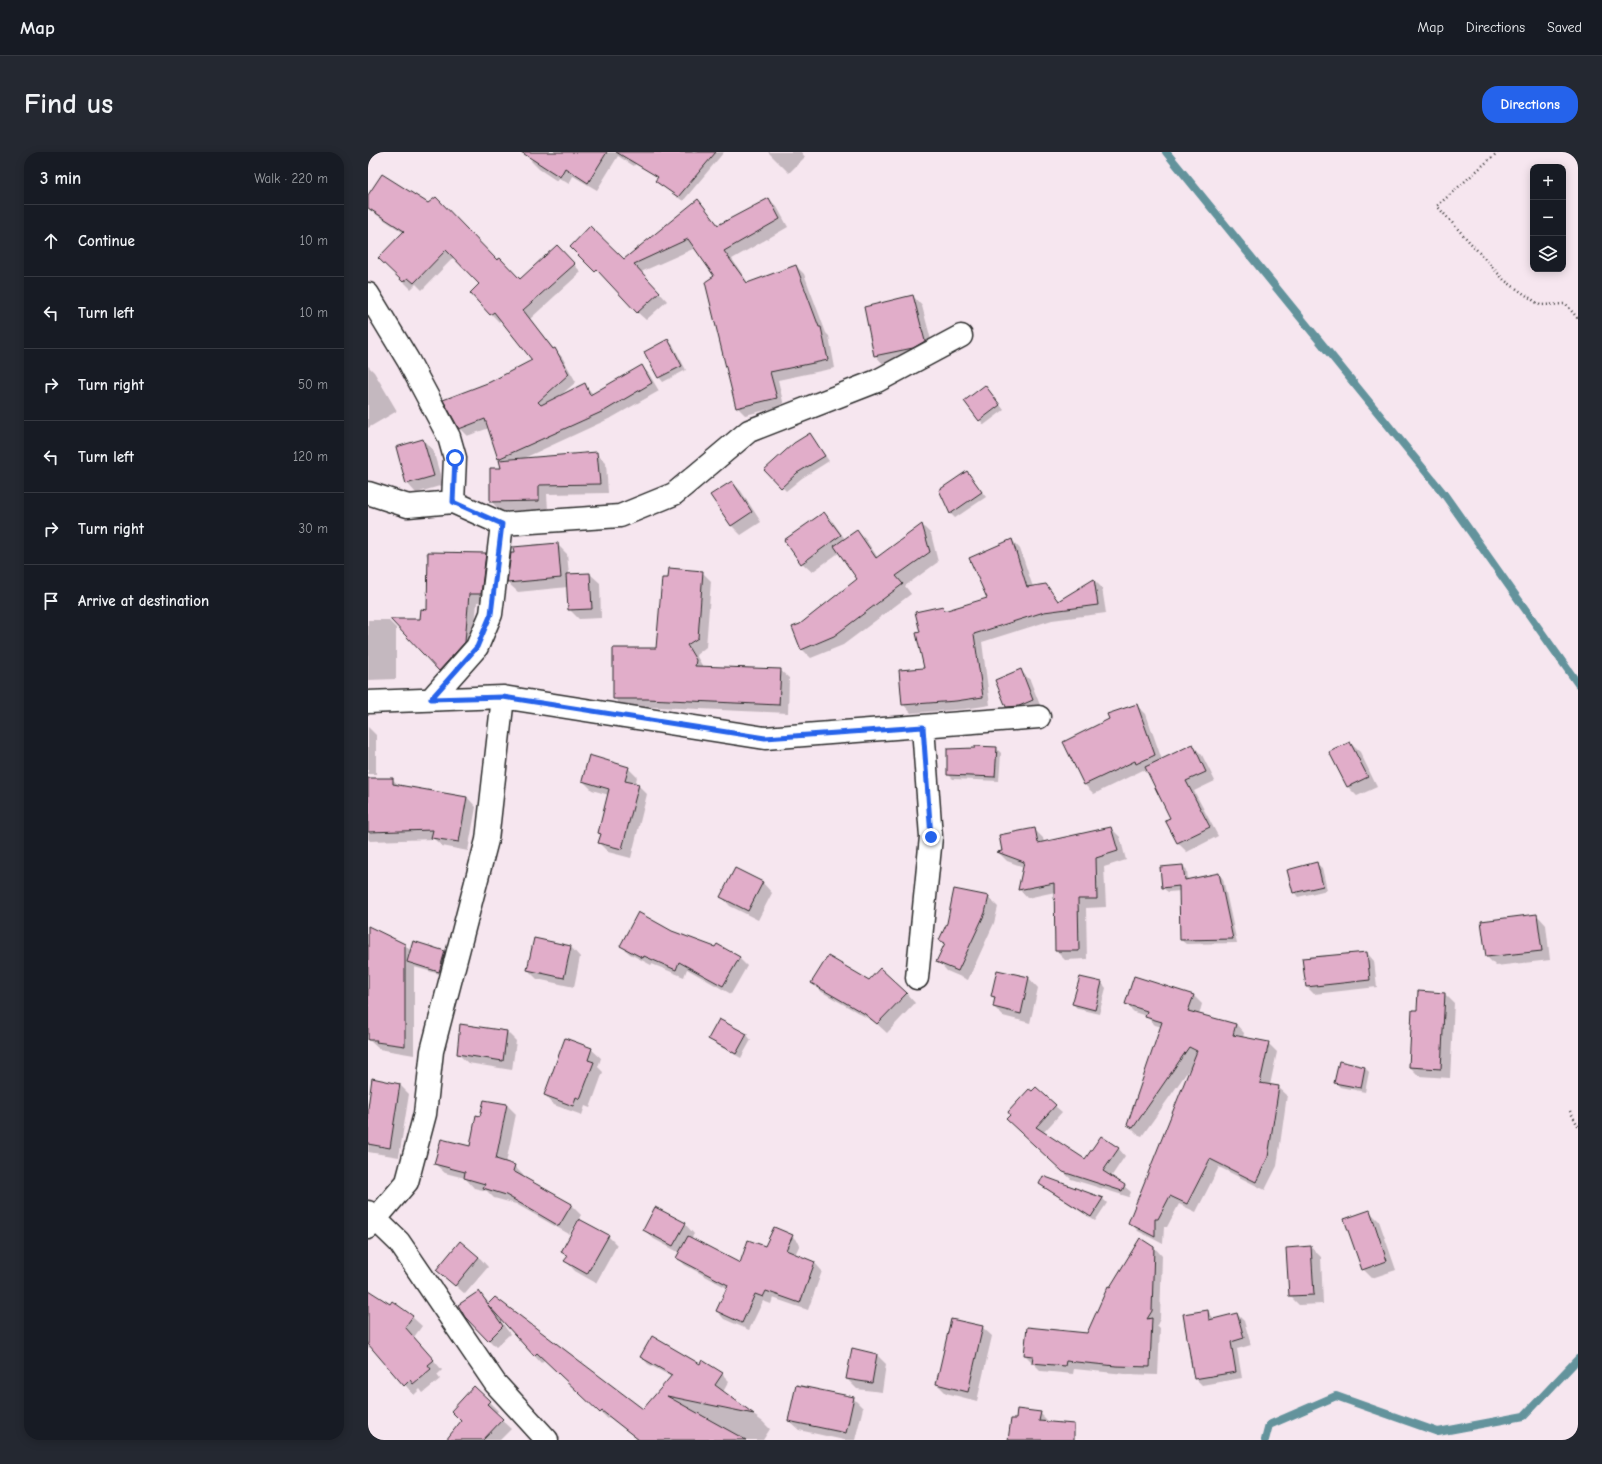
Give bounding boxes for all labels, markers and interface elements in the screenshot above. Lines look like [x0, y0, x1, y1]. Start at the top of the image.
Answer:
text: Map [20, 17, 55, 39]
text: Map [1417, 19, 1444, 36]
text: Directions [1466, 19, 1525, 36]
text: Saved [1547, 19, 1582, 36]
button: Directions [1482, 86, 1578, 123]
text: Find us [24, 88, 113, 120]
map controls [1530, 164, 1566, 272]
button: + [1530, 164, 1566, 200]
text: 3 min [40, 169, 81, 188]
text: Walk · 220 m [254, 171, 328, 186]
button: − [1530, 200, 1566, 236]
icon: ahead [40, 230, 62, 252]
text: Continue [78, 232, 135, 250]
text: 10 m [300, 233, 328, 248]
button: layers [1530, 236, 1566, 272]
icon: left [40, 302, 62, 324]
text: Turn left [78, 304, 134, 322]
text: 10 m [300, 305, 328, 320]
icon: right [40, 374, 62, 396]
text: Turn right [78, 376, 144, 394]
text: 50 m [298, 377, 328, 392]
icon: left [40, 446, 62, 468]
text: Turn left [78, 448, 134, 466]
text: 120 m [293, 449, 328, 464]
route start [446, 449, 464, 467]
icon: right [40, 518, 62, 540]
text: Turn right [78, 520, 144, 538]
text: 30 m [298, 521, 328, 536]
icon: arrive [40, 590, 62, 612]
text: Arrive at destination [78, 592, 209, 610]
route end [922, 828, 940, 846]

